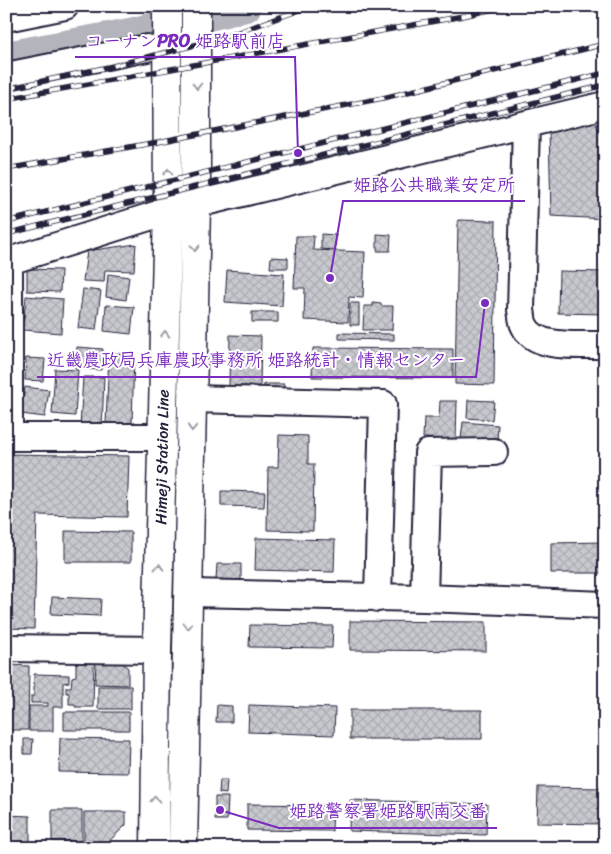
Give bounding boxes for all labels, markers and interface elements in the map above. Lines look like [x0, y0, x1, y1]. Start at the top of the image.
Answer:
callout: コーナンPRO 姫路駅前店 [75, 24, 295, 57]
text: コーナンPRO 姫路駅前店 [85, 25, 285, 57]
one-way arrow [192, 82, 202, 90]
one-way arrow [163, 167, 173, 175]
callout: 姫路公共職業安定所 [343, 168, 525, 201]
text: 姫路公共職業安定所 [353, 169, 515, 201]
one-way arrow [190, 244, 200, 252]
one-way arrow [160, 330, 170, 338]
callout: 近畿農政局兵庫農政事務所 姫路統計・情報センター [37, 344, 476, 377]
text: 近畿農政局兵庫農政事務所 姫路統計・情報センター [47, 344, 465, 376]
street label: Himeji Station Line [146, 389, 178, 525]
one-way arrow [187, 424, 197, 432]
one-way arrow [154, 562, 164, 570]
one-way arrow [183, 622, 193, 630]
one-way arrow [150, 795, 160, 802]
callout: 姫路警察署姫路駅南交番 [279, 795, 497, 828]
text: 姫路警察署姫路駅南交番 [289, 795, 487, 827]

